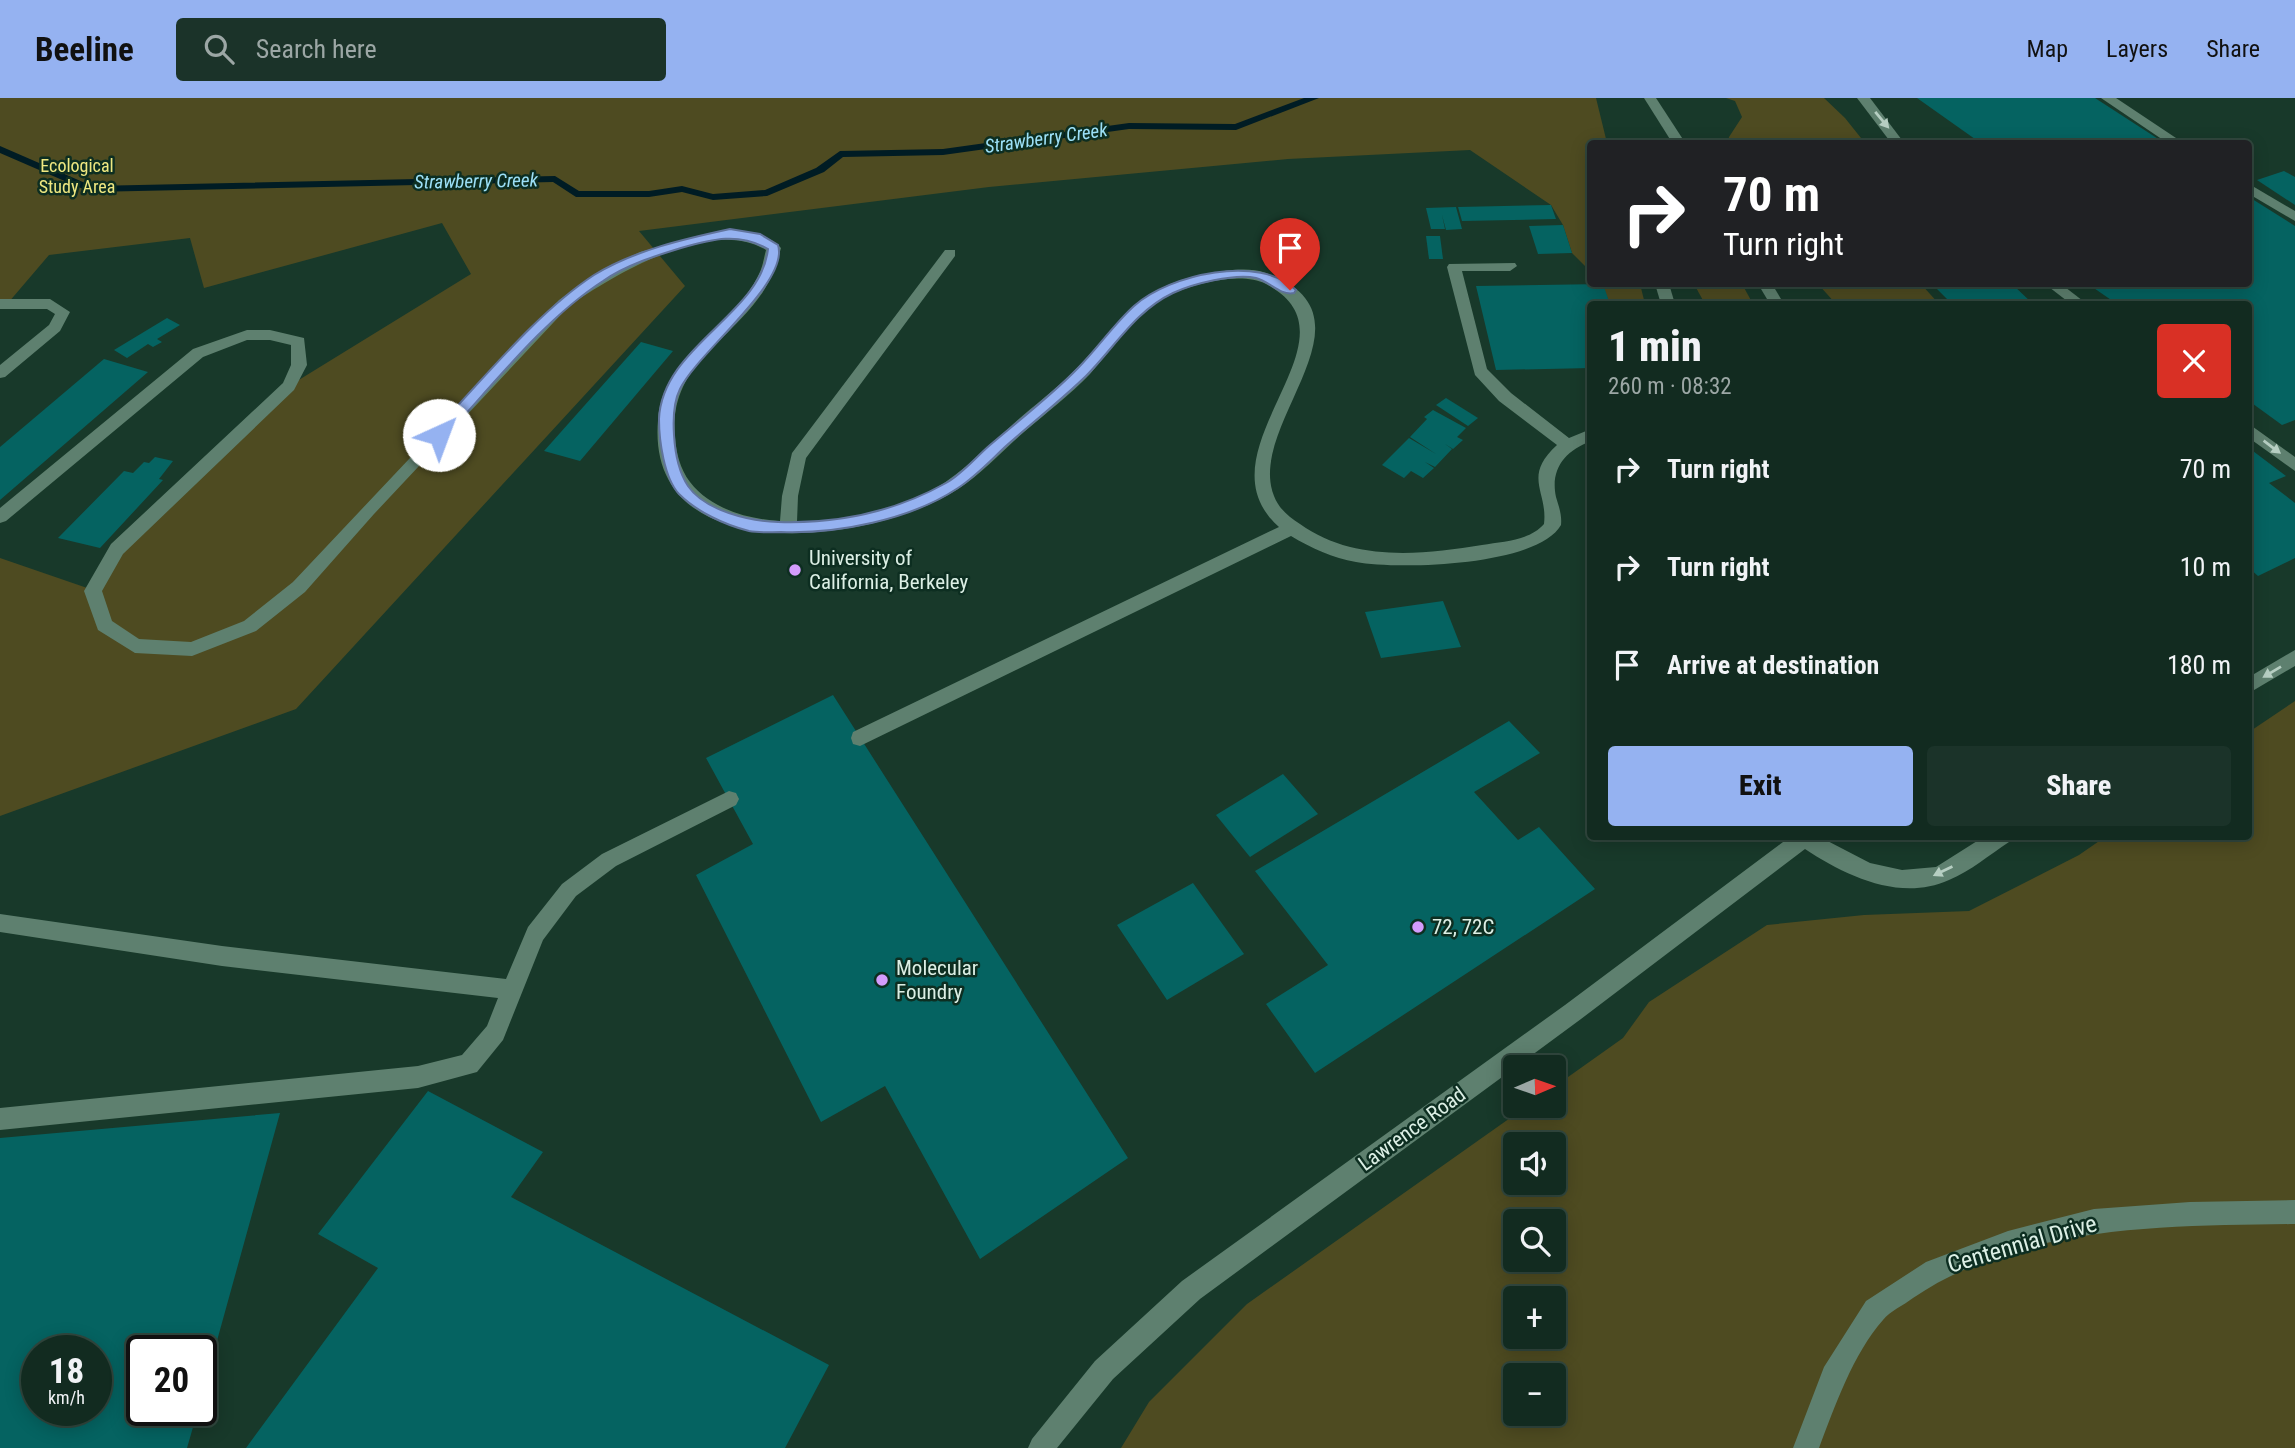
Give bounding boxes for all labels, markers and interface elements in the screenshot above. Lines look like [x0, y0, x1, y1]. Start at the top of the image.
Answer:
search box [176, 18, 666, 81]
text: Beeline [35, 30, 134, 69]
icon: search [200, 30, 238, 68]
text: Search here [256, 34, 377, 64]
text: Map [2027, 35, 2068, 63]
text: Layers [2106, 35, 2168, 63]
text: Share [2206, 35, 2260, 63]
one-way arrow [1874, 111, 1889, 128]
water label: Strawberry Creek [983, 118, 1110, 158]
park label: Ecological Study Area [39, 155, 115, 197]
text: 70 m [1723, 166, 1820, 223]
water label: Strawberry Creek [414, 168, 539, 194]
icon: right [1608, 168, 1699, 259]
pin [1260, 218, 1320, 290]
text: Turn right [1723, 225, 1844, 263]
icon: arrive [1271, 229, 1309, 267]
text: 1 min [1608, 322, 1702, 371]
button: close [2157, 324, 2231, 398]
text: 260 m · 08:32 [1608, 373, 1732, 400]
position arrow [402, 398, 476, 472]
one-way arrow [2263, 440, 2281, 454]
icon: right [1608, 450, 1646, 488]
text: Turn right [1667, 454, 1769, 484]
text: 70 m [2180, 454, 2231, 484]
place label: University of California, Berkeley [809, 546, 969, 594]
icon: right [1608, 548, 1646, 586]
text: Turn right [1667, 552, 1769, 582]
text: 10 m [2180, 552, 2231, 582]
marker: University of California, Berkeley [787, 562, 803, 578]
icon: arrive [1608, 646, 1646, 684]
text: Arrive at destination [1667, 650, 1879, 680]
text: 180 m [2167, 650, 2231, 680]
one-way arrow [2263, 666, 2282, 678]
button: Exit [1608, 746, 1913, 826]
button: Share [1927, 746, 2231, 826]
one-way arrow [1933, 865, 1954, 877]
place label: 72, 72C [1432, 915, 1494, 939]
marker: 72, 72C [1410, 919, 1426, 935]
place label: Molecular Foundry [896, 956, 978, 1004]
marker: Molecular Foundry [874, 972, 890, 988]
north arrow [1503, 1055, 1566, 1118]
map controls [1503, 1055, 1566, 1426]
street label: Lawrence Road [1354, 1082, 1470, 1176]
button: sound [1503, 1132, 1566, 1195]
button: search [1503, 1209, 1566, 1272]
street label: Centennial Drive [1944, 1209, 2100, 1279]
button: + [1503, 1286, 1566, 1349]
speed limit sign: 20 [126, 1335, 217, 1426]
text: 18 [49, 1351, 84, 1392]
button: − [1503, 1363, 1566, 1426]
text: km/h [48, 1387, 85, 1408]

